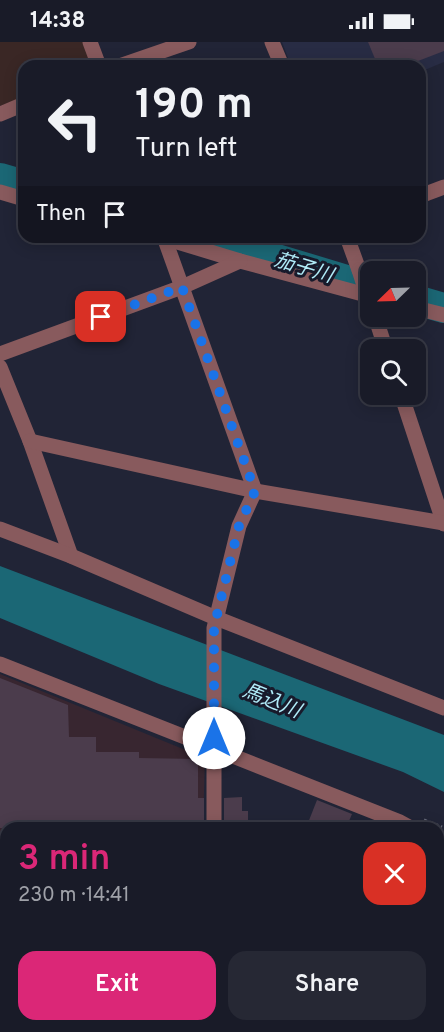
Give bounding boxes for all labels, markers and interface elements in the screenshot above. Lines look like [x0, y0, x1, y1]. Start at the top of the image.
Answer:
text: 14:38 [30, 8, 85, 35]
text: 190 m [135, 80, 253, 133]
icon: left [36, 84, 114, 162]
text: Turn left [135, 132, 237, 166]
icon: arrive [98, 198, 131, 231]
text: Then [36, 201, 86, 228]
water label: 茄子川 [271, 248, 338, 291]
north arrow [360, 261, 426, 327]
map controls [360, 261, 426, 405]
pin [75, 291, 126, 342]
icon: arrive [84, 300, 117, 333]
button: search [360, 339, 426, 405]
water label: 馬込川 [239, 679, 306, 726]
position arrow [182, 706, 246, 770]
text: 3 min [18, 837, 110, 883]
button: close [363, 842, 426, 905]
text: 230 m · 14:41 [18, 883, 130, 909]
button: Exit [18, 951, 216, 1020]
button: Share [228, 951, 426, 1020]

